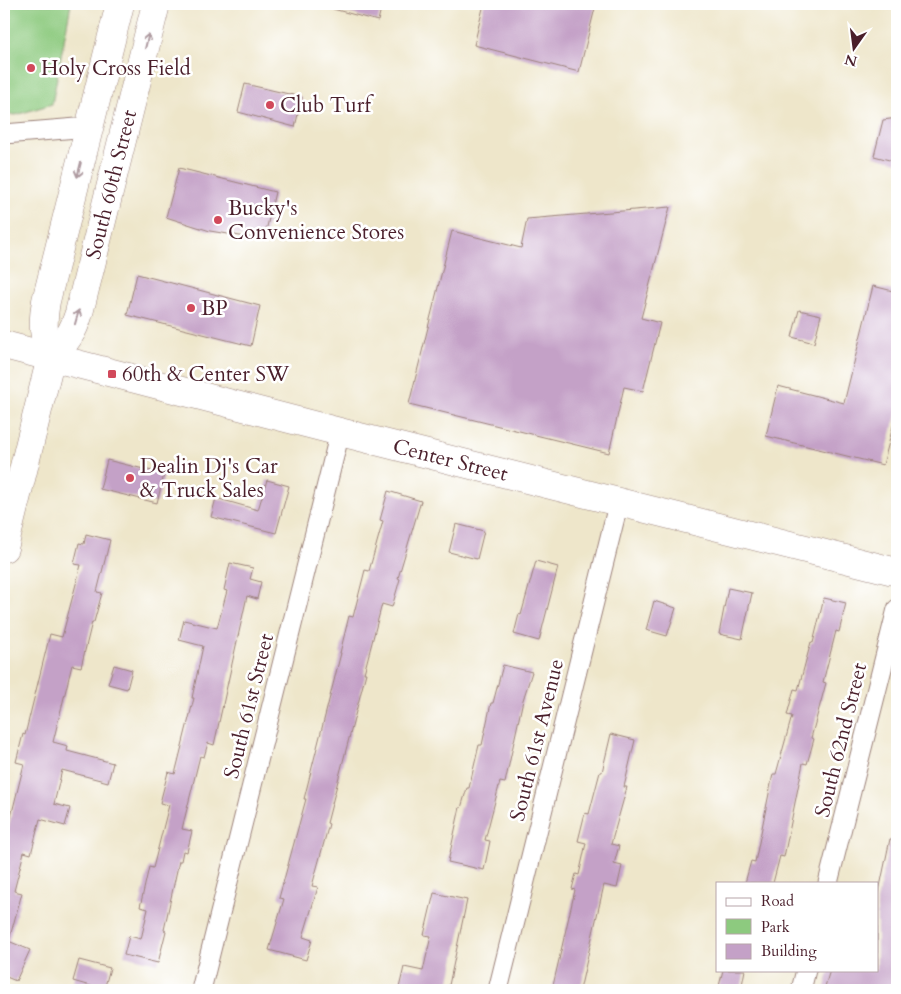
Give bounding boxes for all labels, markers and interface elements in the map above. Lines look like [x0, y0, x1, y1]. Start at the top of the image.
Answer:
north arrow [828, 22, 878, 72]
one-way arrow [143, 33, 152, 49]
text: N [843, 49, 859, 71]
place label: Holy Cross Field [41, 54, 191, 83]
marker: Holy Cross Field [25, 62, 37, 74]
place label: Club Turf [280, 91, 374, 120]
marker: Club Turf [264, 99, 276, 111]
street label: South 60th Street [78, 106, 144, 262]
one-way arrow [74, 162, 83, 178]
place label: Bucky's Convenience Stores [228, 194, 404, 247]
marker: Bucky's Convenience Stores [212, 214, 224, 226]
place label: BP [201, 294, 228, 323]
marker: BP [185, 302, 197, 314]
one-way arrow [73, 310, 83, 326]
place label: 60th & Center SW [122, 360, 290, 389]
marker: 60th & Center SW [106, 368, 118, 380]
street label: Center Street [390, 431, 511, 488]
place label: Dealin Dj's Car & Truck Sales [140, 452, 278, 505]
marker: Dealin Dj's Car & Truck Sales [124, 472, 136, 484]
street label: South 61st Street [217, 630, 281, 782]
street label: South 61st Avenue [503, 656, 571, 824]
street label: South 62nd Street [808, 659, 874, 820]
legend [716, 882, 878, 972]
text: Road [761, 891, 794, 911]
text: Park [761, 917, 790, 937]
text: Building [761, 941, 817, 961]

